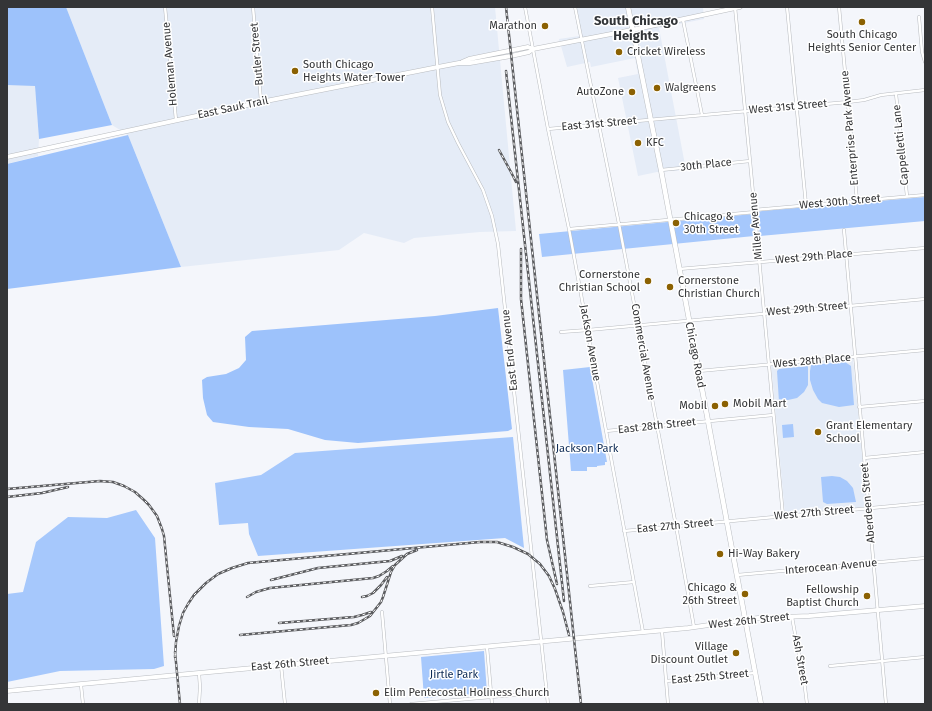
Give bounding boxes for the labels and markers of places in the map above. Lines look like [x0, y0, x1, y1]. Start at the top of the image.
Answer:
marker: South Chicago Heights Senior Center [857, 17, 867, 27]
place label: Marathon [489, 19, 537, 33]
marker: Marathon [540, 21, 550, 31]
place label: South Chicago Heights Senior Center [808, 28, 916, 54]
place label: Cricket Wireless [627, 45, 705, 59]
marker: Cricket Wireless [614, 47, 624, 57]
place label: South Chicago Heights Water Tower [303, 58, 405, 84]
marker: South Chicago Heights Water Tower [290, 66, 300, 76]
place label: Walgreens [665, 81, 716, 95]
marker: Walgreens [652, 83, 662, 93]
place label: AutoZone [577, 85, 624, 99]
marker: AutoZone [627, 87, 637, 97]
place label: KFC [646, 136, 664, 150]
marker: KFC [633, 138, 643, 148]
place label: Chicago & 30th Street [684, 210, 739, 236]
marker: Chicago & 30th Street [671, 218, 681, 228]
place label: Cornerstone Christian School [559, 268, 640, 294]
place label: Cornerstone Christian Church [678, 274, 760, 300]
marker: Cornerstone Christian School [643, 276, 653, 286]
marker: Cornerstone Christian Church [665, 282, 675, 292]
place label: Mobil Mart [733, 397, 787, 411]
place label: Mobil [679, 399, 707, 413]
marker: Mobil Mart [720, 399, 730, 409]
marker: Mobil [710, 401, 720, 411]
place label: Grant Elementary School [826, 419, 912, 445]
marker: Grant Elementary School [813, 427, 823, 437]
place label: Hi-Way Bakery [728, 547, 800, 561]
marker: Hi-Way Bakery [715, 549, 725, 559]
place label: Chicago & 26th Street [683, 581, 737, 607]
place label: Fellowship Baptist Church [786, 583, 859, 609]
marker: Chicago & 26th Street [740, 589, 750, 599]
marker: Fellowship Baptist Church [862, 591, 872, 601]
place label: Village Discount Outlet [650, 640, 728, 666]
marker: Village Discount Outlet [731, 648, 741, 658]
place label: Elim Pentecostal Holiness Church [384, 686, 550, 700]
marker: Elim Pentecostal Holiness Church [371, 688, 381, 698]

